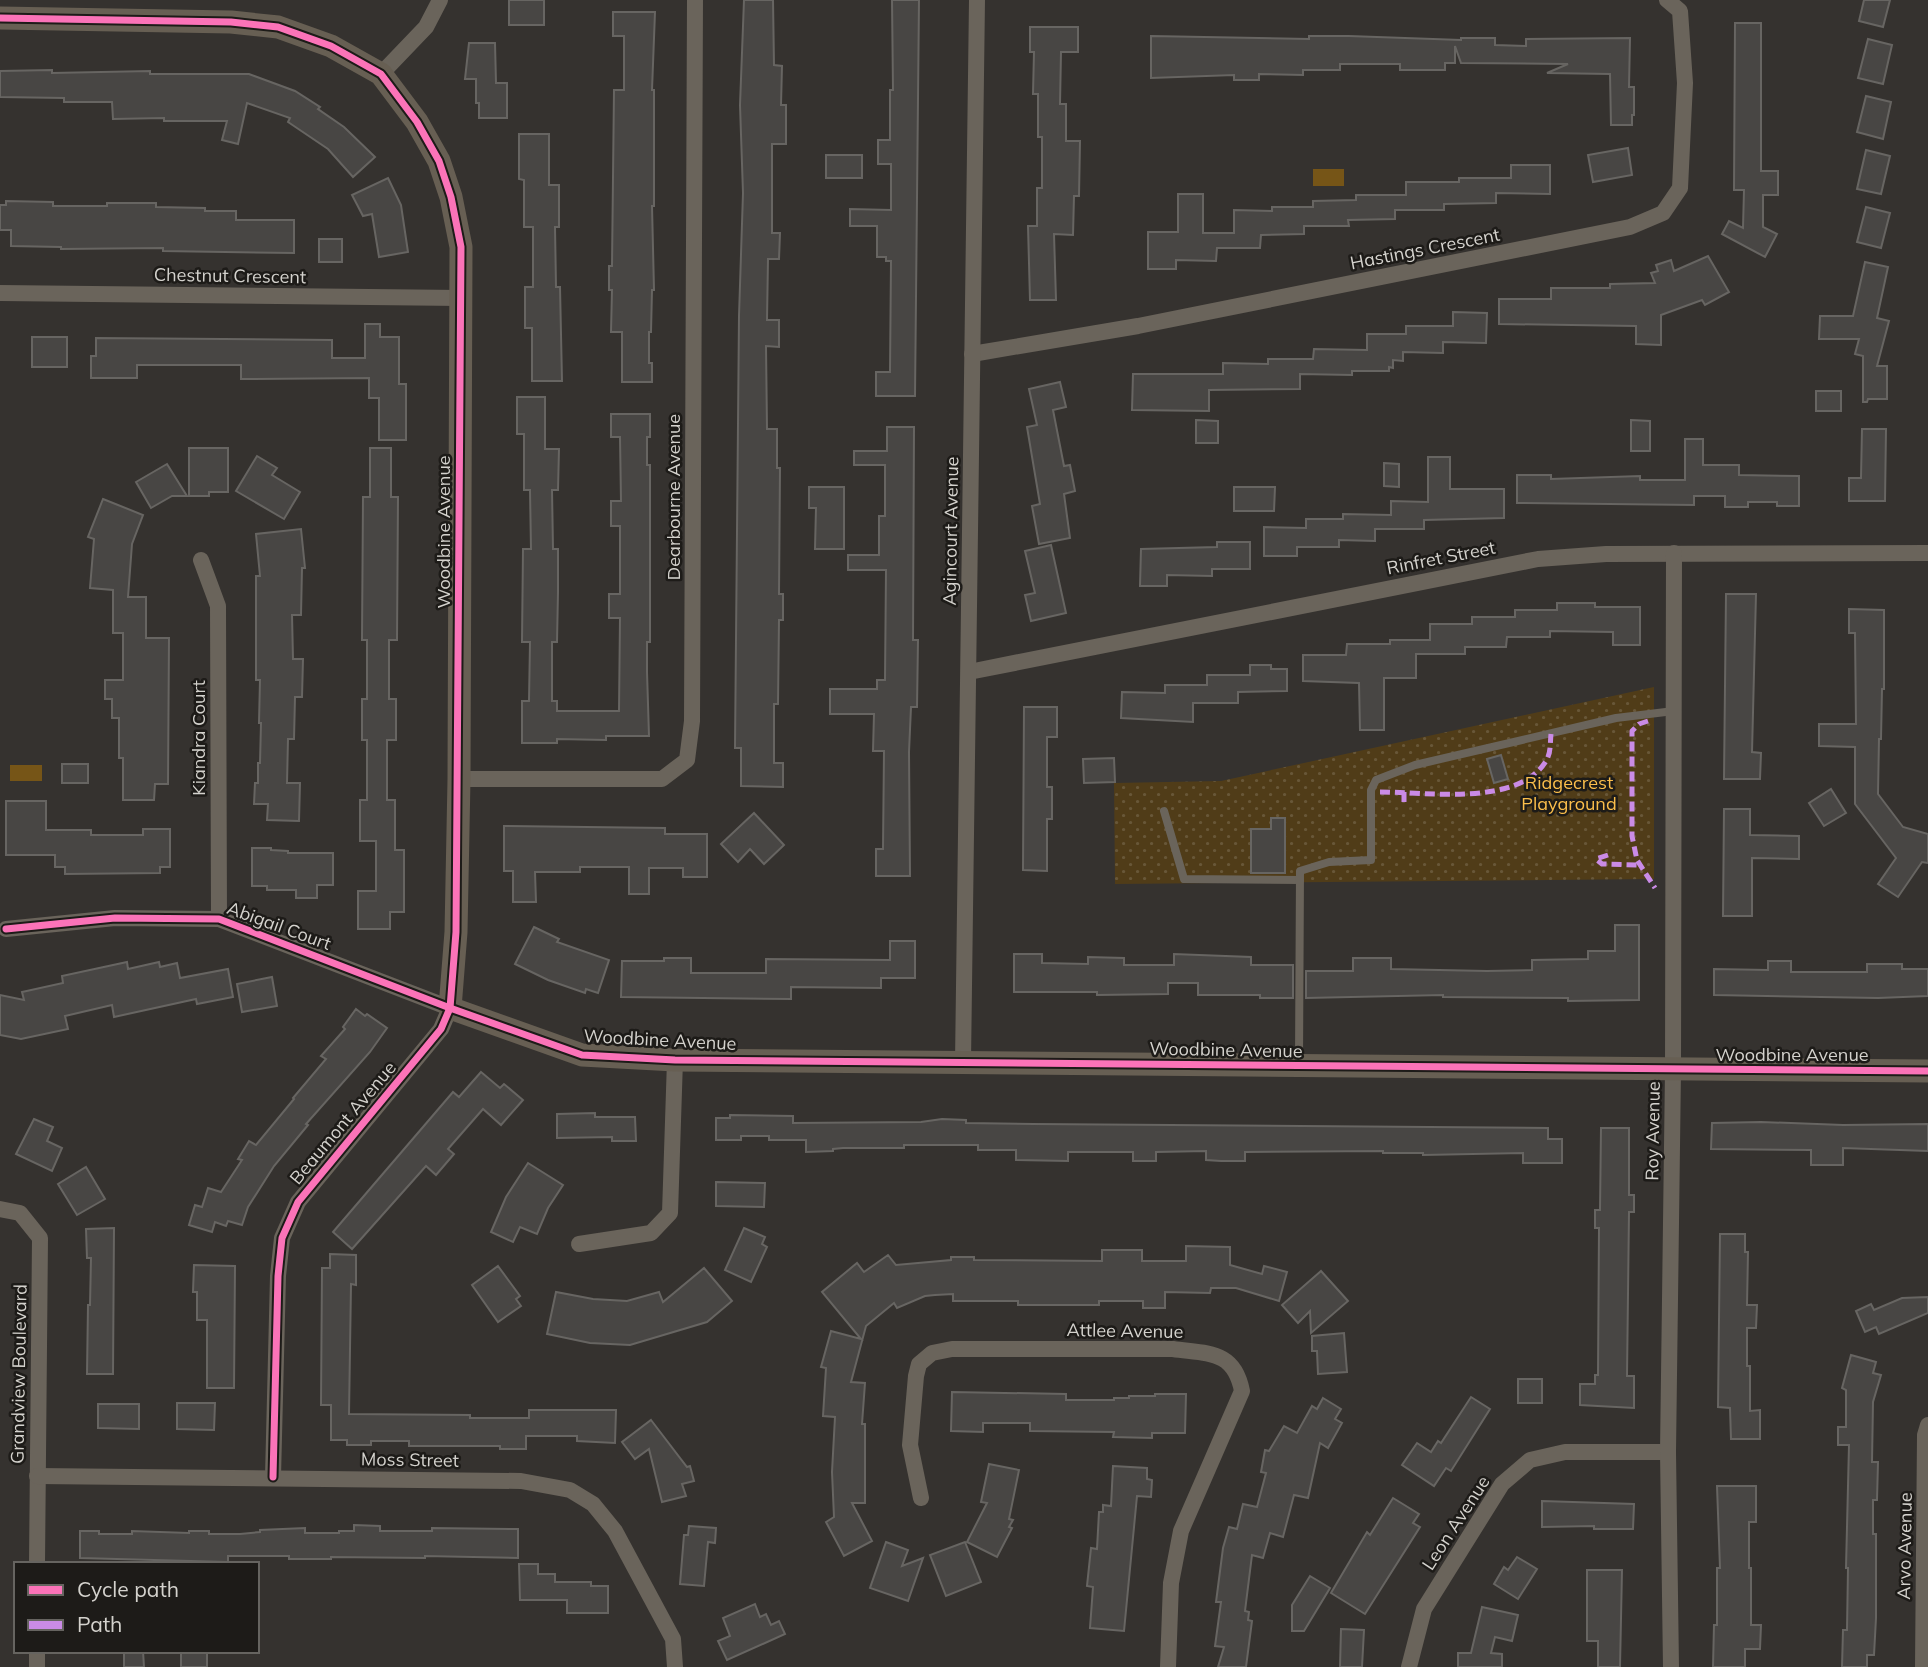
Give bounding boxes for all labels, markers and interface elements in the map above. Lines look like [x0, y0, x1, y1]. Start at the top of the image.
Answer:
street label: Hastings Crescent [1348, 223, 1502, 274]
street label: Chestnut Crescent [154, 263, 306, 288]
street label: Dearbourne Avenue [662, 414, 685, 580]
street label: Woodbine Avenue [432, 455, 455, 609]
street label: Agincourt Avenue [938, 456, 963, 606]
street label: Rinfret Street [1385, 536, 1497, 579]
street label: Kiandra Court [187, 680, 210, 796]
park label: Ridgecrest Playground [1521, 771, 1617, 815]
street label: Abigail Court [224, 896, 334, 955]
street label: Woodbine Avenue [583, 1024, 737, 1055]
street label: Woodbine Avenue [1149, 1037, 1303, 1062]
street label: Woodbine Avenue [1715, 1043, 1869, 1066]
street label: Beaumont Avenue [284, 1056, 401, 1189]
street label: Roy Avenue [1640, 1081, 1665, 1181]
street label: Grandview Boulevard [5, 1284, 32, 1464]
street label: Attlee Avenue [1066, 1318, 1184, 1343]
street label: Moss Street [361, 1447, 459, 1472]
street label: Leon Avenue [1417, 1471, 1495, 1574]
street label: Arvo Avenue [1892, 1492, 1917, 1600]
legend [14, 1562, 259, 1653]
text: Cycle path [77, 1576, 179, 1602]
text: Path [77, 1611, 122, 1637]

